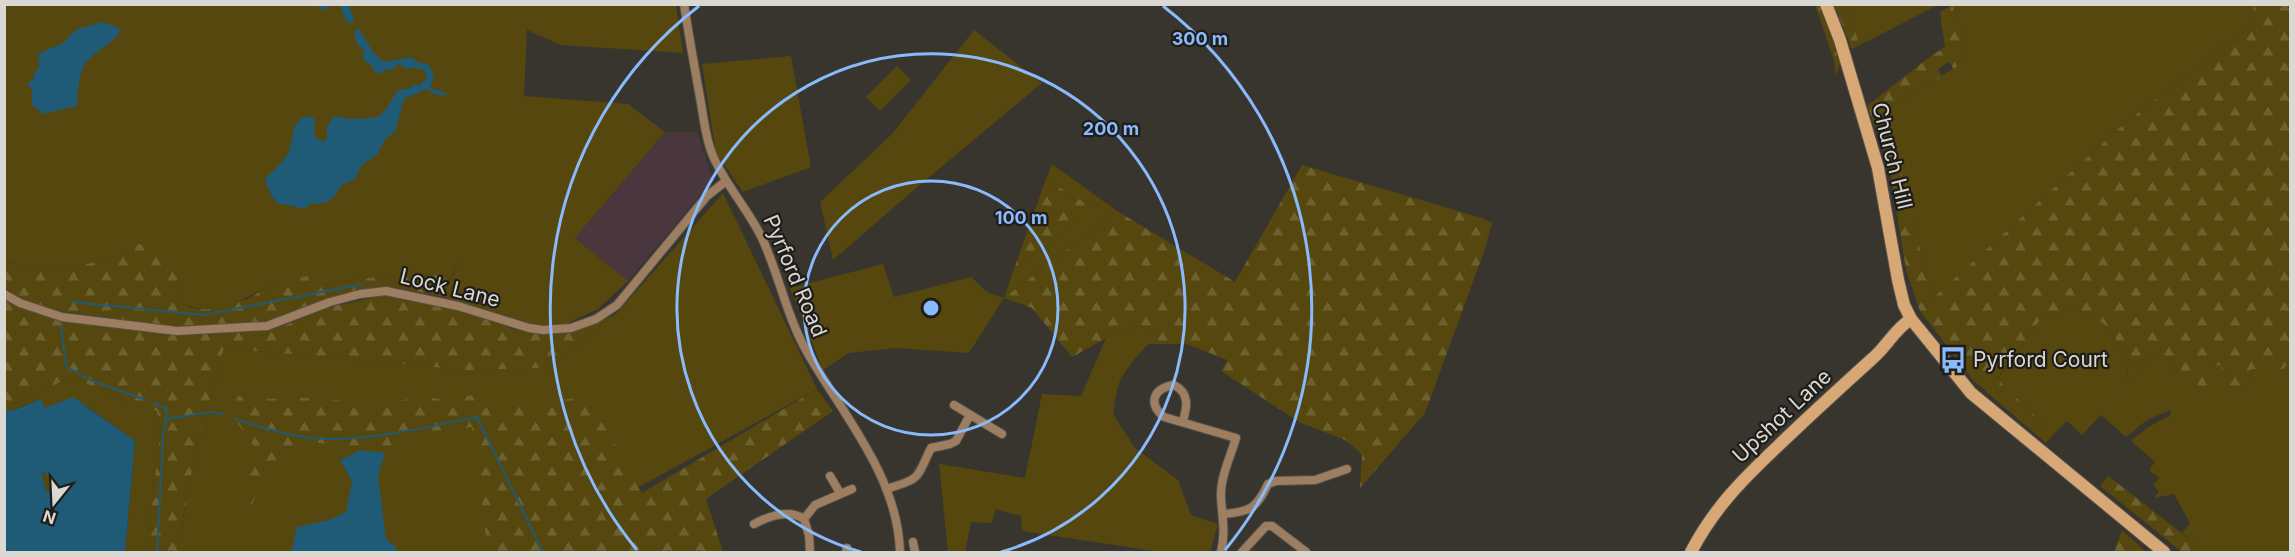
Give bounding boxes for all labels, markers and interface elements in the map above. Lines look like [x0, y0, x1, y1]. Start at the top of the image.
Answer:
text: 300 m [1172, 28, 1228, 49]
street label: Church Hill [1867, 100, 1918, 212]
text: 200 m [1083, 118, 1139, 139]
text: 100 m [995, 207, 1047, 228]
street label: Pyrford Road [759, 211, 832, 341]
street label: Lock Lane [398, 263, 503, 312]
centre of rings [921, 298, 941, 318]
bus stop icon: Pyrford Court [1938, 345, 1968, 375]
place label: Pyrford Court [1973, 347, 2108, 372]
street label: Upshot Lane [1727, 364, 1836, 468]
north arrow [24, 473, 84, 533]
text: N [40, 506, 58, 529]

